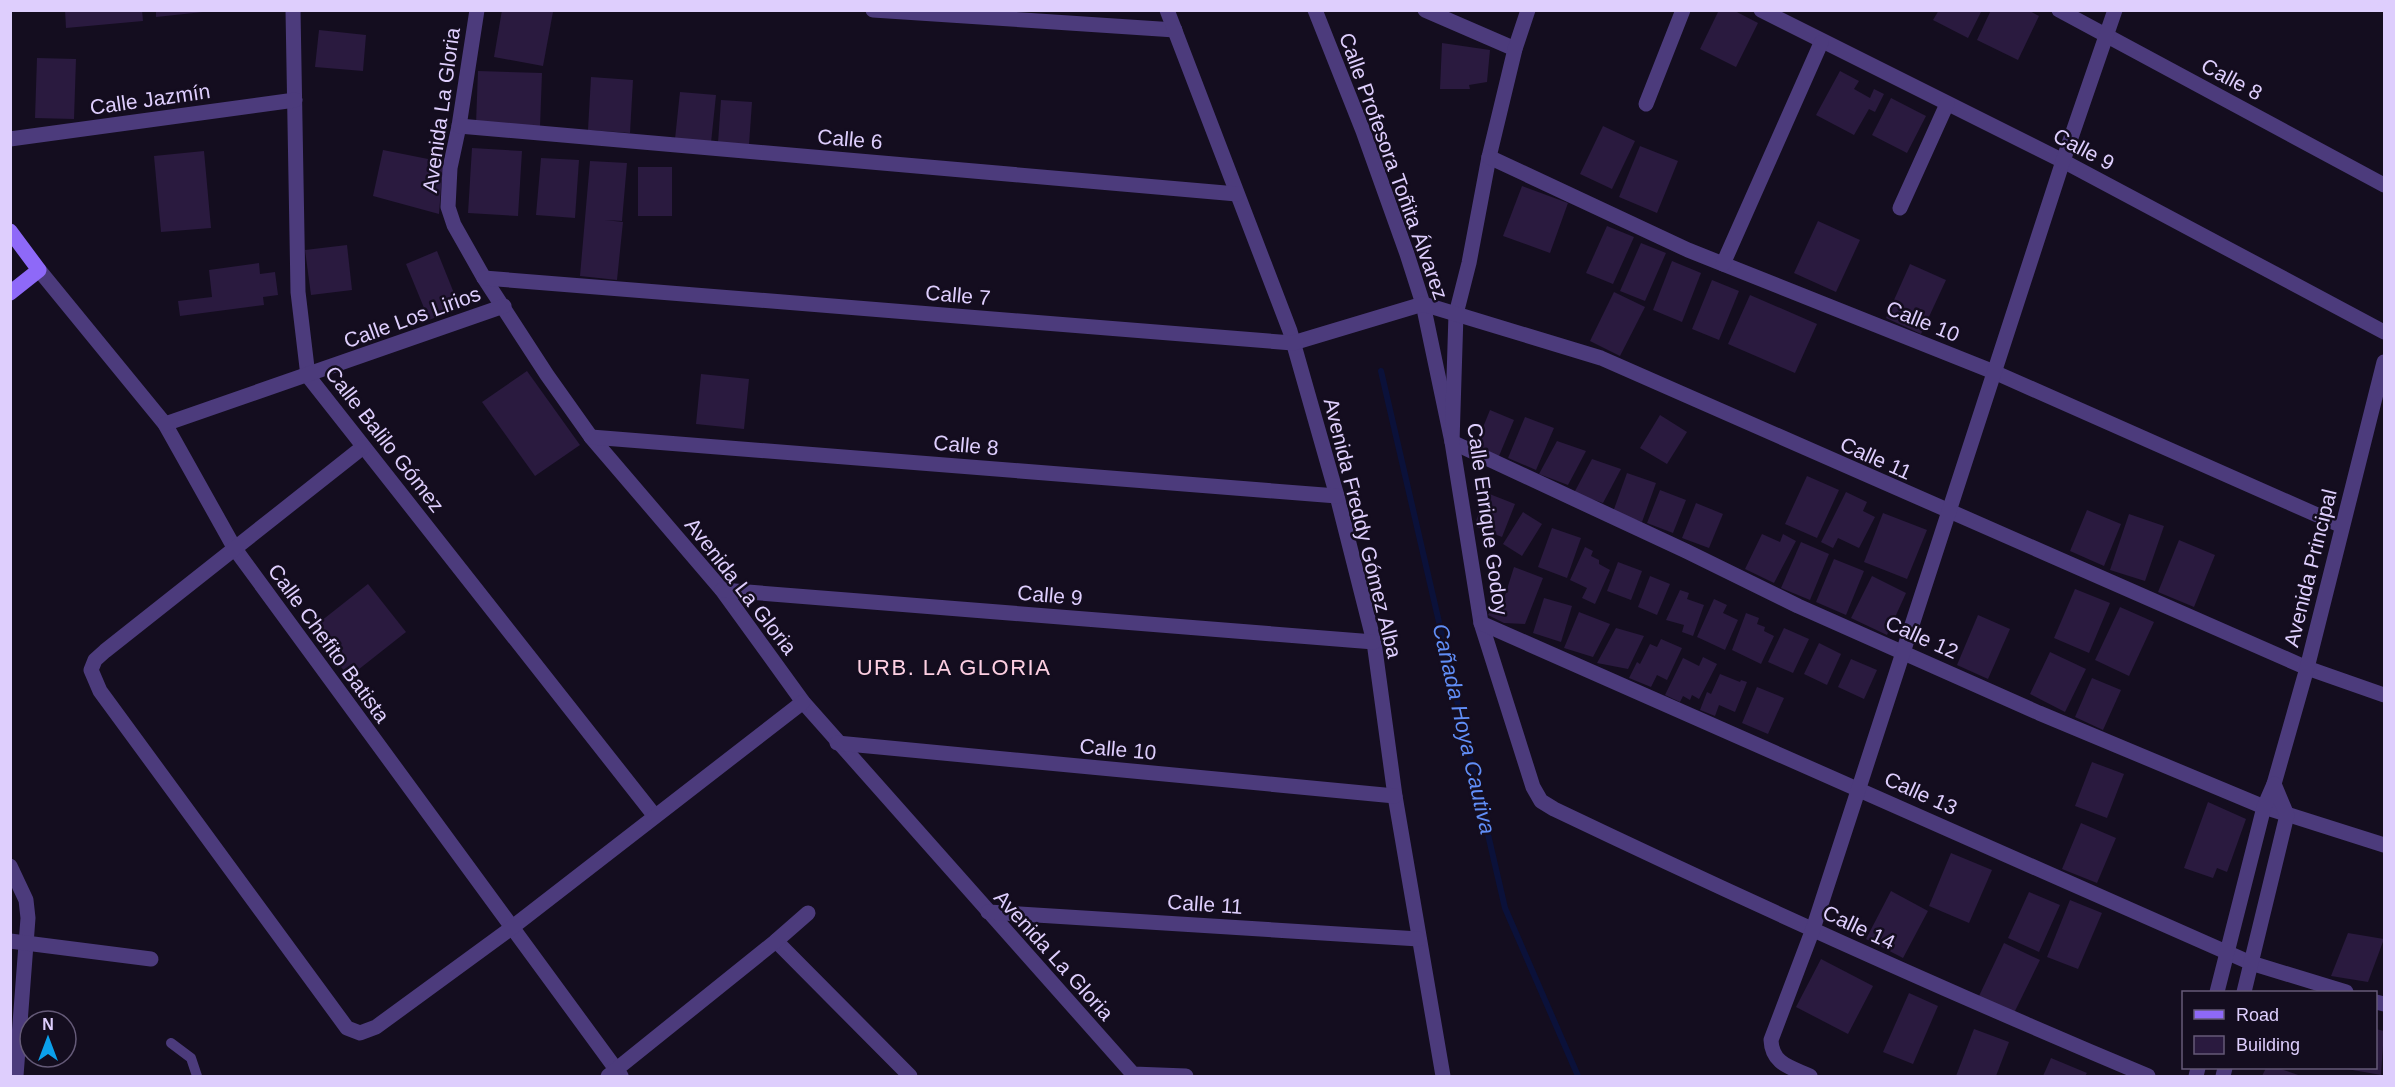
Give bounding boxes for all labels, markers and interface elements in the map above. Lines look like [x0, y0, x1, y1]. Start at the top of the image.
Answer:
street label: Avenida La Gloria [418, 26, 464, 194]
street label: Calle Profesora Toñita Álvarez [1335, 30, 1453, 302]
street label: Calle 8 [2198, 54, 2266, 104]
street label: Calle Jazmín [88, 79, 212, 119]
street label: Calle 9 [2050, 124, 2118, 174]
street label: Calle 6 [816, 125, 884, 153]
street label: Calle 7 [924, 281, 992, 309]
street label: Calle Los Lirios [341, 282, 483, 352]
street label: Calle 10 [1883, 296, 1963, 346]
street label: Calle Balilo Gómez [321, 362, 449, 516]
street label: Avenida Freddy Gómez Alba [1320, 396, 1407, 661]
street label: Calle Enrique Godoy [1463, 421, 1513, 617]
street label: Calle 8 [932, 431, 1000, 459]
street label: Calle 11 [1837, 432, 1915, 484]
street label: Avenida Principal [2279, 487, 2341, 649]
street label: Avenida La Gloria [681, 513, 802, 659]
street label: Calle Chefito Batista [264, 559, 394, 727]
street label: Calle 9 [1016, 581, 1084, 609]
street label: Calle 12 [1882, 611, 1962, 663]
water label: Cañada Hoya Cautiva [1428, 621, 1500, 837]
district label: URB. LA GLORIA [857, 655, 1051, 680]
street label: Calle 10 [1079, 734, 1157, 764]
street label: Calle 13 [1881, 767, 1961, 819]
street label: Avenida La Gloria [990, 885, 1118, 1025]
street label: Calle 11 [1167, 890, 1243, 918]
street label: Calle 14 [1819, 900, 1899, 954]
legend [2182, 991, 2377, 1069]
text: Road [2236, 1005, 2279, 1025]
north arrow [18, 1009, 78, 1069]
text: N [42, 1016, 54, 1033]
text: Building [2236, 1035, 2300, 1055]

